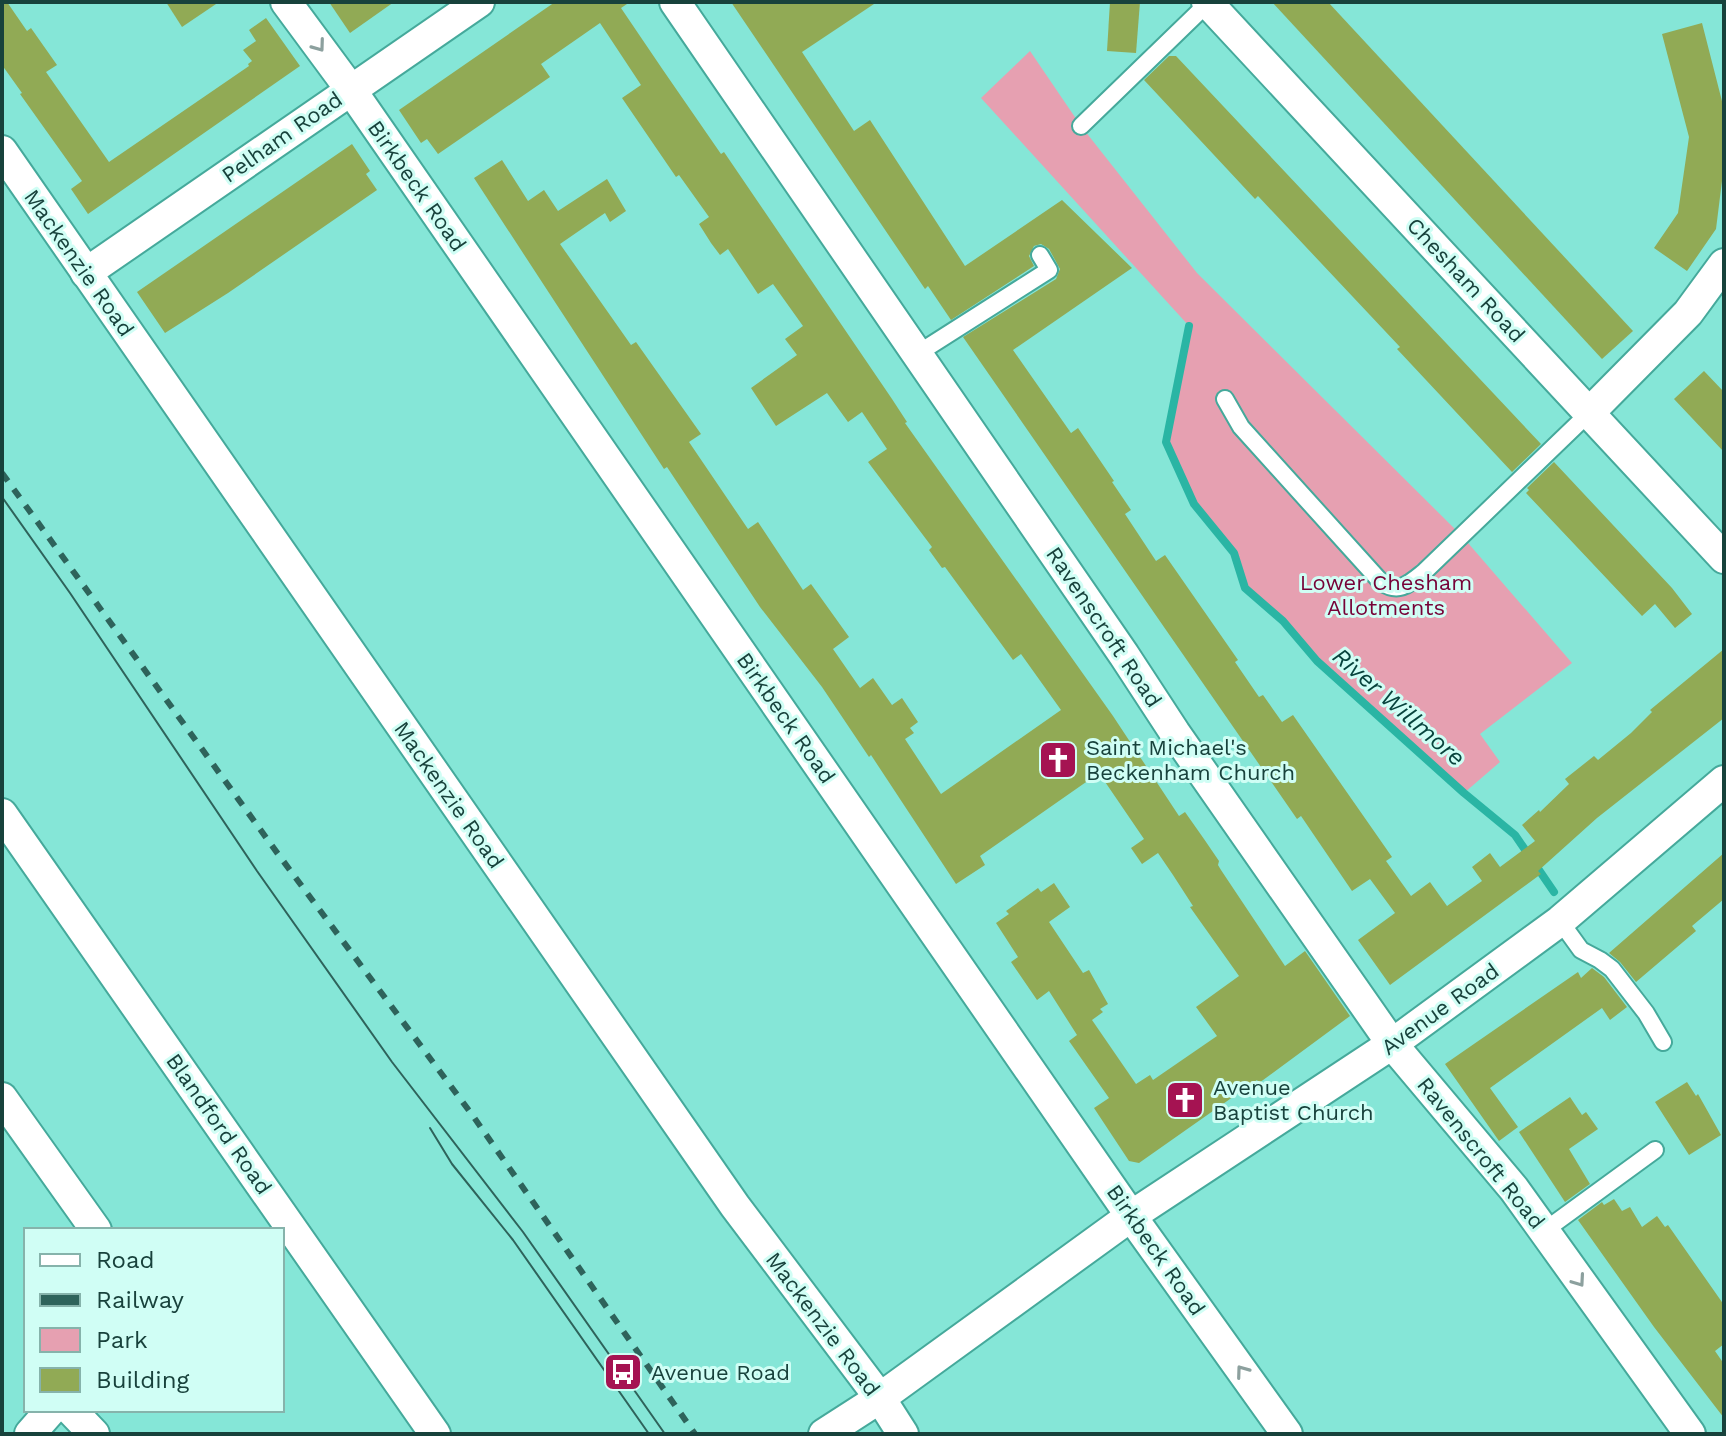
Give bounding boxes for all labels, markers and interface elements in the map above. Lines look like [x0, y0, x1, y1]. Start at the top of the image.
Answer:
one-way arrow [309, 37, 323, 52]
street label: Pelham Road [217, 86, 347, 188]
street label: Birkbeck Road [363, 116, 471, 256]
street label: Mackenzie Road [19, 185, 139, 341]
street label: Chesham Road [1402, 213, 1530, 347]
street label: Ravenscroft Road [1041, 542, 1167, 712]
park label: Lower Chesham Allotments [1300, 570, 1472, 620]
water label: River Willmore [1327, 642, 1471, 772]
street label: Birkbeck Road [732, 648, 840, 788]
street label: Mackenzie Road [389, 717, 509, 873]
place label: Saint Michael's Beckenham Church [1086, 735, 1295, 785]
church icon: Saint Michael's Beckenham Church [1037, 739, 1079, 781]
street label: Avenue Road [1376, 958, 1504, 1060]
street label: Blandford Road [161, 1049, 277, 1199]
street label: Ravenscroft Road [1412, 1072, 1550, 1234]
place label: Avenue Baptist Church [1213, 1075, 1374, 1125]
church icon: Avenue Baptist Church [1164, 1079, 1206, 1121]
street label: Birkbeck Road [1102, 1180, 1210, 1320]
legend [24, 1228, 284, 1412]
text: Road [96, 1246, 155, 1274]
street label: Mackenzie Road [761, 1247, 885, 1401]
one-way arrow [1569, 1272, 1584, 1286]
text: Railway [96, 1286, 185, 1314]
text: Park [96, 1326, 148, 1354]
bus stop icon: Avenue Road [602, 1351, 644, 1393]
place label: Avenue Road [651, 1360, 790, 1385]
one-way arrow [1237, 1365, 1252, 1379]
text: Building [96, 1366, 189, 1394]

